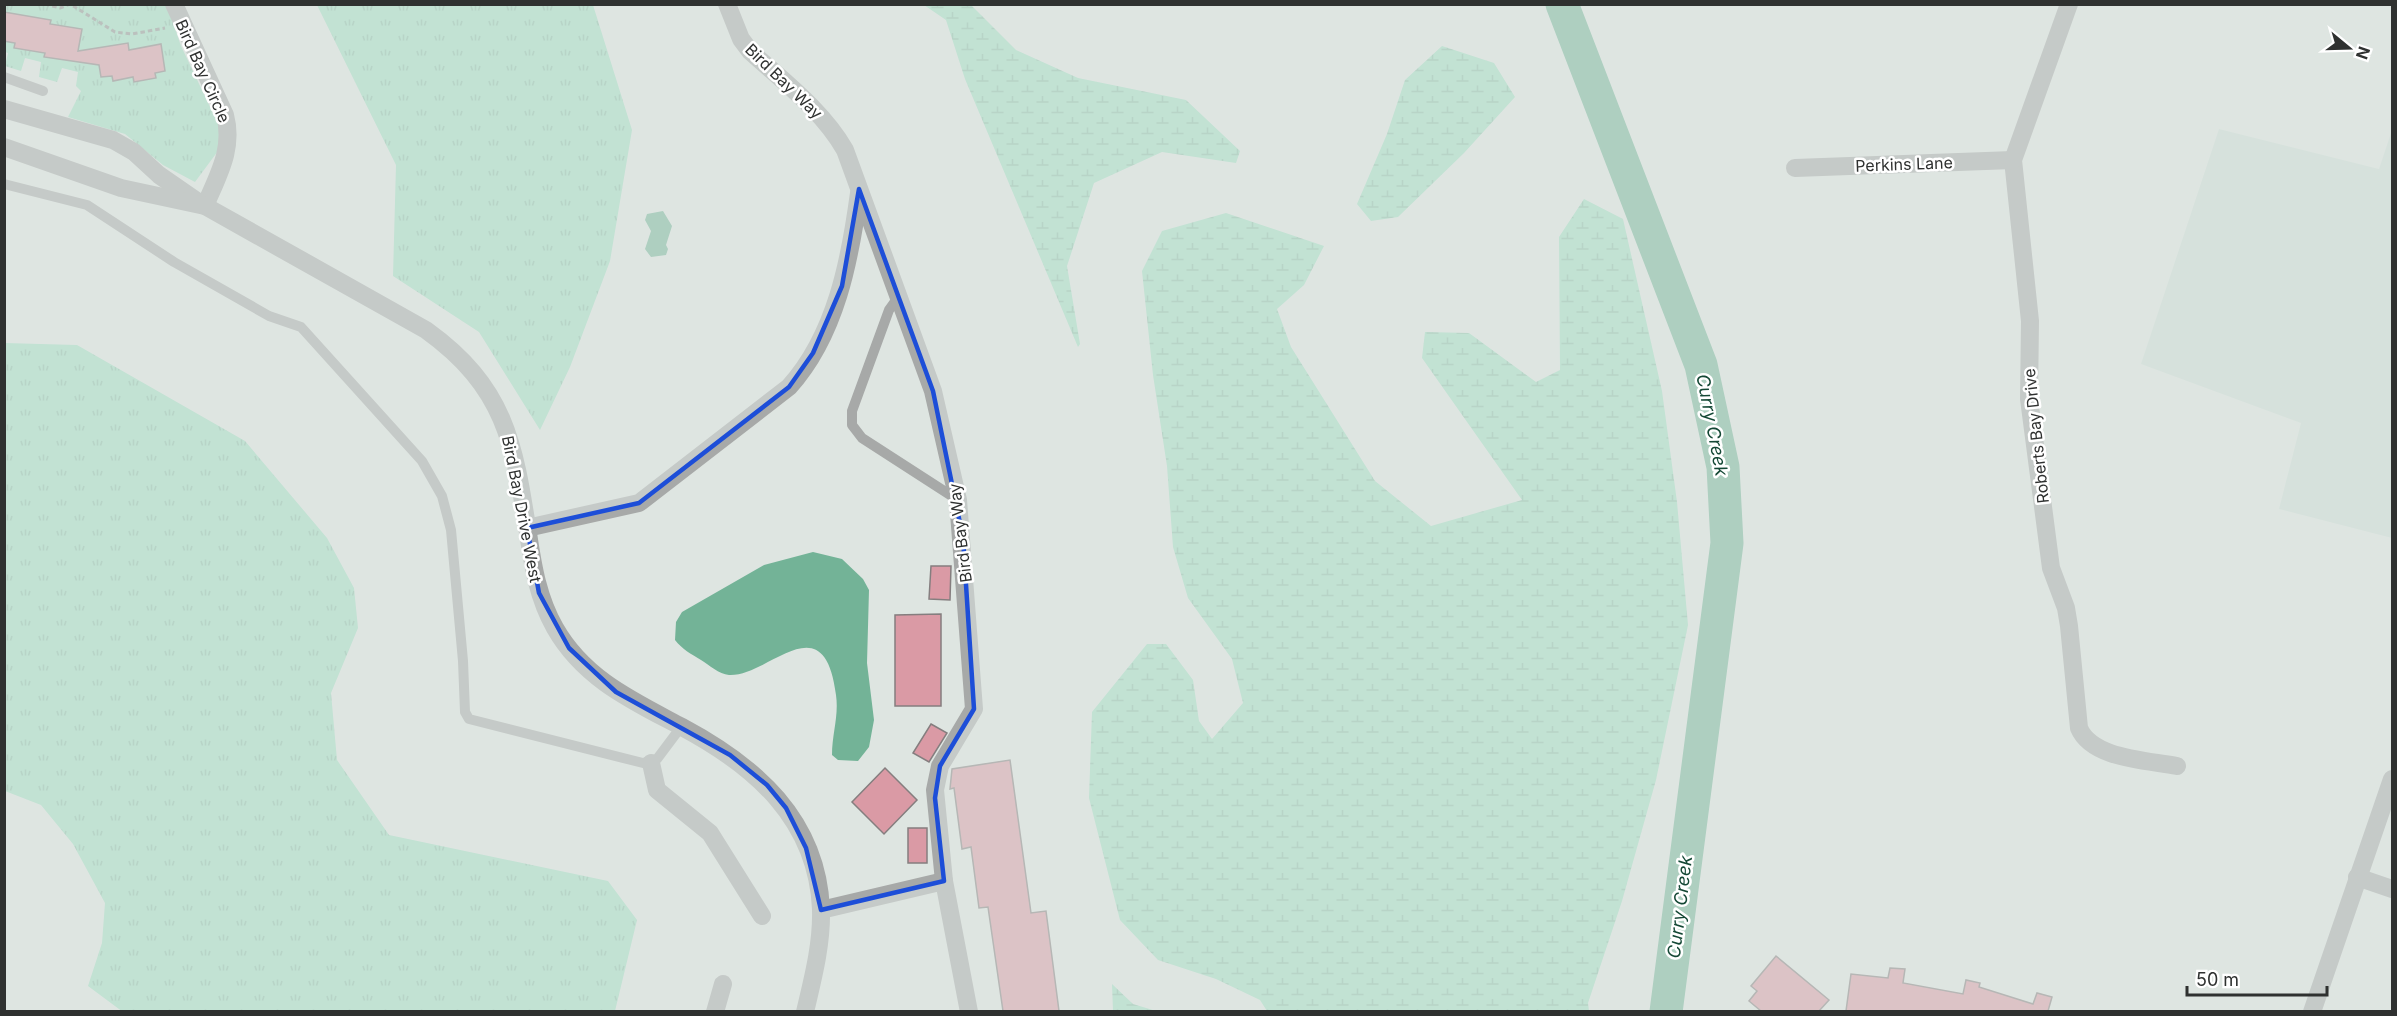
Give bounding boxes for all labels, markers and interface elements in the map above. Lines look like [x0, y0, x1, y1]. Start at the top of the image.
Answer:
street label: Bird Bay Circle [171, 16, 235, 126]
north arrow [2319, 18, 2379, 78]
street label: Bird Bay Way [741, 39, 827, 123]
text: N [2352, 44, 2375, 62]
street label: Perkins Lane [1855, 152, 1953, 176]
street label: Roberts Bay Drive [2019, 368, 2053, 504]
water label: Curry Creek [1692, 372, 1733, 479]
street label: Bird Bay Drive West [498, 434, 546, 584]
street label: Bird Bay Way [944, 482, 976, 584]
water label: Curry Creek [1663, 853, 1696, 960]
scale bar [2187, 959, 2326, 997]
text: 50 m [2196, 969, 2239, 990]

